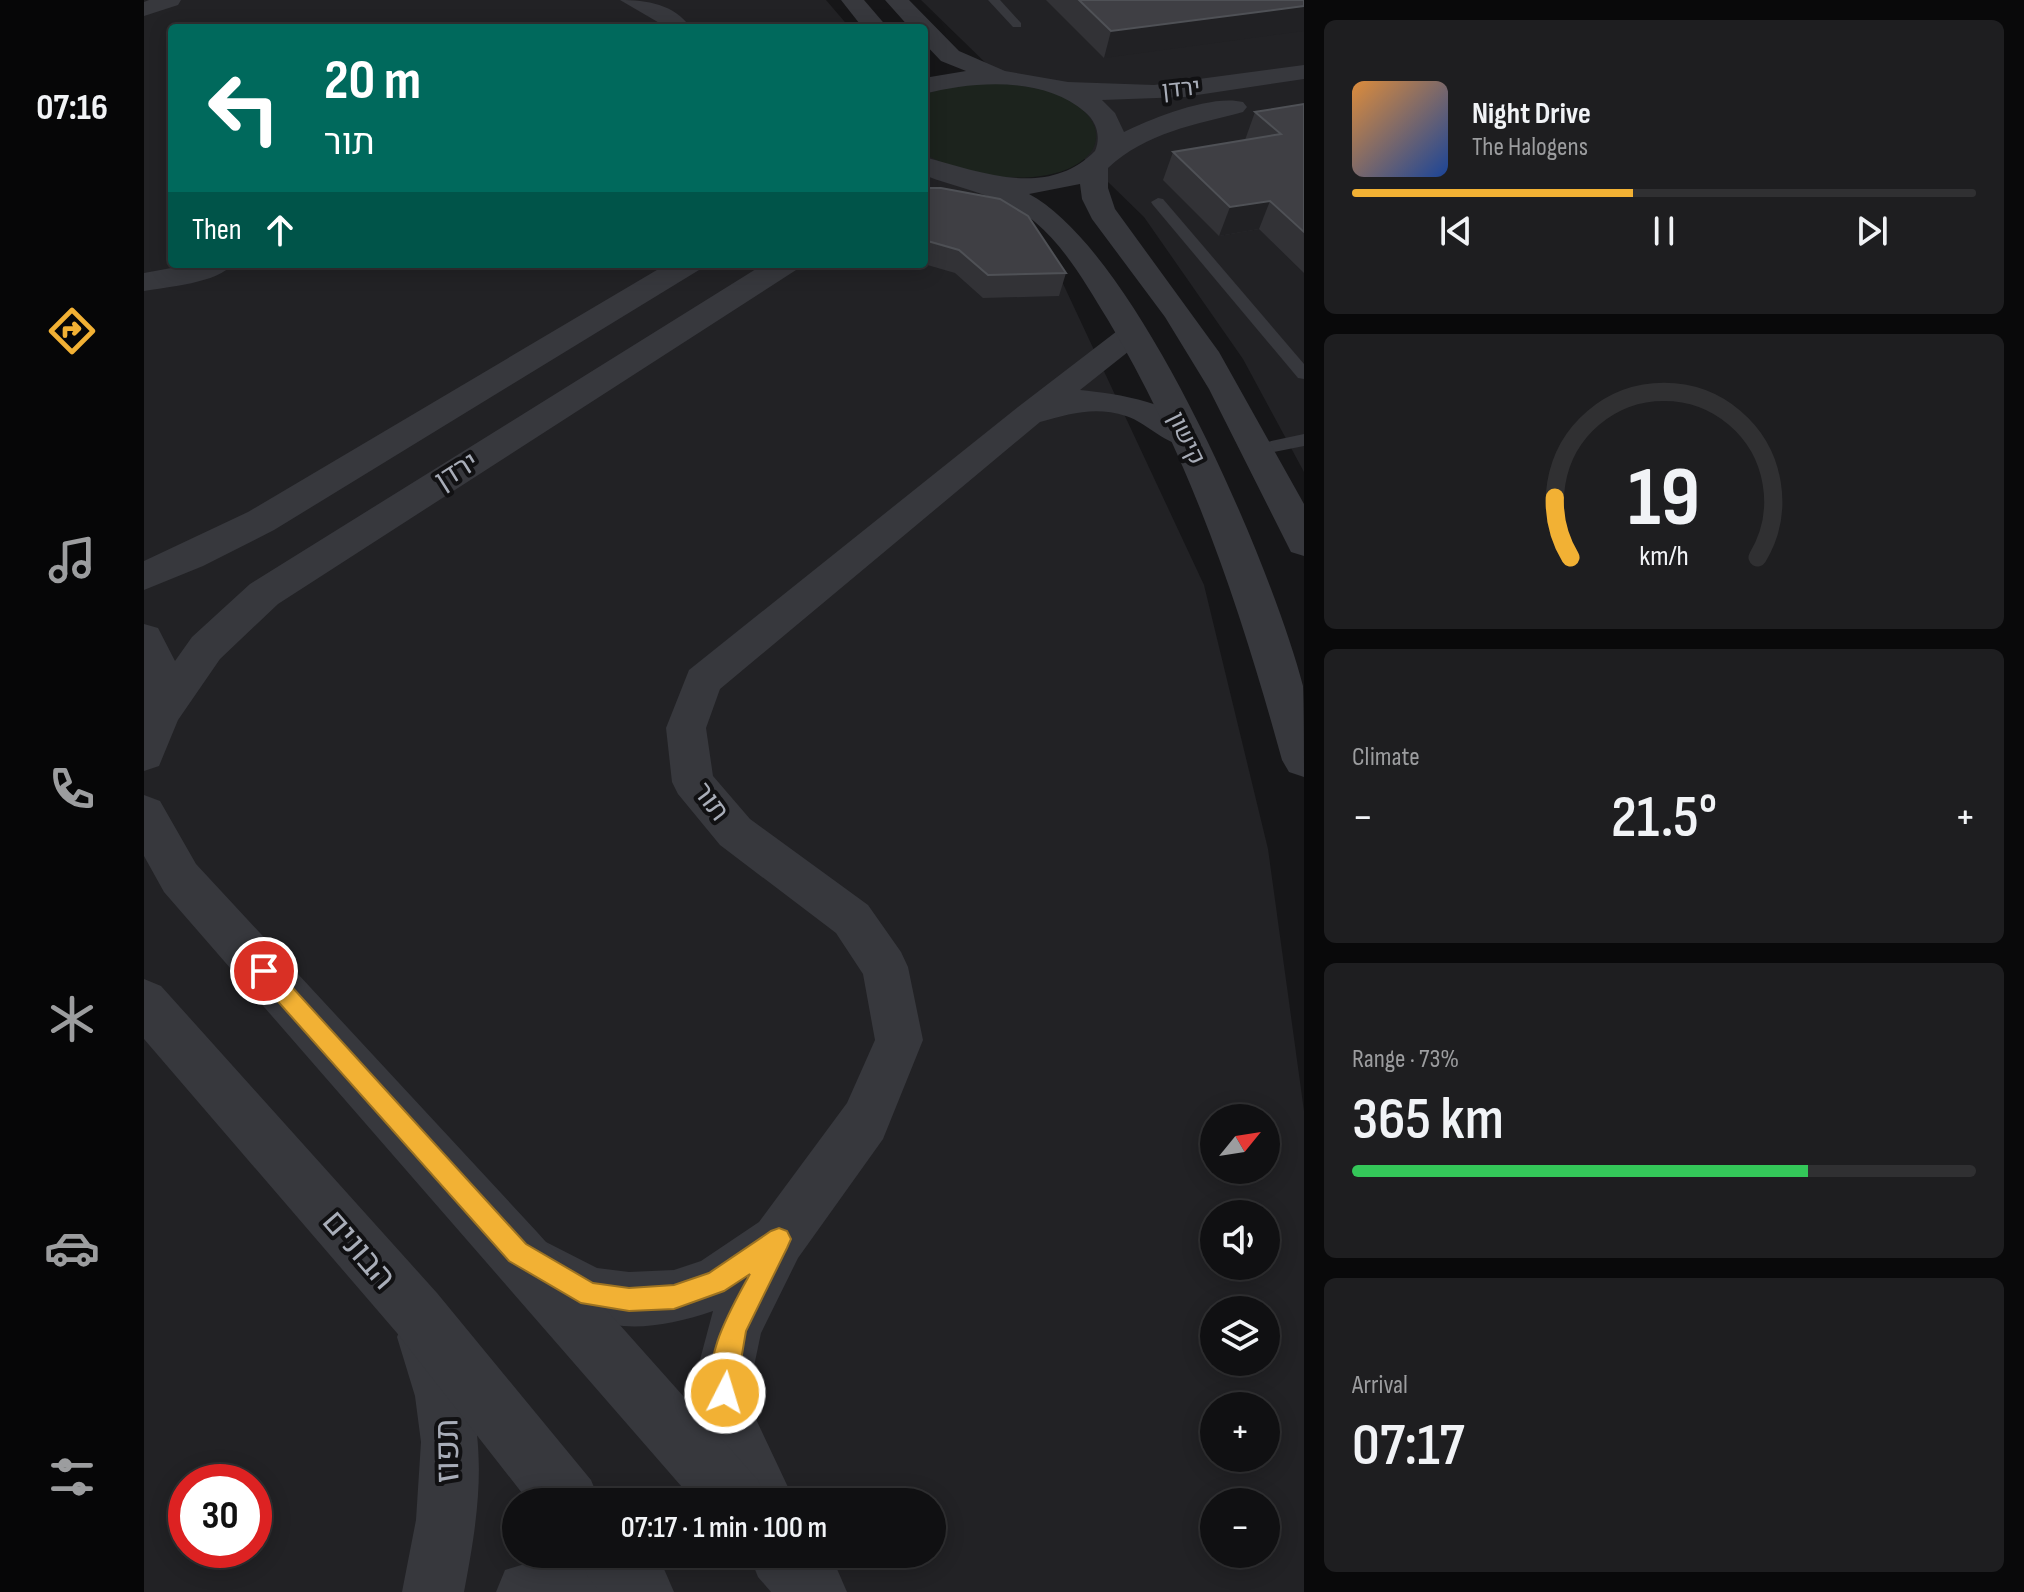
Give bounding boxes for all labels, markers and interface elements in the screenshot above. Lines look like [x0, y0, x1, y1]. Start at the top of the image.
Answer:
text: 20 m [324, 48, 421, 115]
icon: left [192, 56, 296, 160]
street label: ירדן [1160, 72, 1202, 105]
text: 07:16 [36, 87, 108, 130]
text: Night Drive [1472, 96, 1591, 132]
text: תור [324, 122, 375, 165]
text: The Halogens [1472, 132, 1588, 163]
icon: ahead [258, 208, 302, 252]
icon: previous [1434, 209, 1478, 253]
icon: pause [1642, 209, 1686, 253]
icon: next [1850, 209, 1894, 253]
text: Then [192, 212, 242, 248]
icon: directions [44, 303, 100, 359]
street label: קישון [1161, 407, 1212, 469]
street label: ירדן [429, 445, 485, 497]
text: 19 [1628, 448, 1700, 548]
icon: music [44, 532, 100, 588]
text: km/h [1639, 539, 1689, 574]
text: Climate [1352, 742, 1420, 773]
icon: phone [44, 761, 100, 817]
street label: תור [686, 776, 736, 828]
text: 21.5° [1611, 782, 1717, 854]
text: − [1352, 791, 1374, 844]
text: + [1954, 791, 1976, 844]
pin [230, 937, 298, 1005]
icon: arrive [242, 949, 286, 993]
icon: climate [44, 991, 100, 1047]
text: Range · 73% [1352, 1044, 1459, 1075]
text: 365 km [1352, 1084, 1504, 1156]
north arrow [1200, 1104, 1280, 1184]
map controls [1200, 1104, 1280, 1568]
button: sound [1200, 1200, 1280, 1280]
street label: הבונים [313, 1202, 405, 1298]
icon: car [44, 1220, 100, 1276]
button: layers [1200, 1296, 1280, 1376]
position arrow [683, 1351, 767, 1435]
text: Arrival [1352, 1370, 1408, 1401]
button: + [1200, 1392, 1280, 1472]
text: 07:17 [1352, 1410, 1465, 1482]
street label: תפוז [426, 1418, 469, 1484]
icon: filters [44, 1449, 100, 1505]
speed limit sign: 30 [168, 1464, 272, 1568]
button: − [1200, 1488, 1280, 1568]
text: 07:17 · 1 min · 100 m [621, 1510, 827, 1546]

